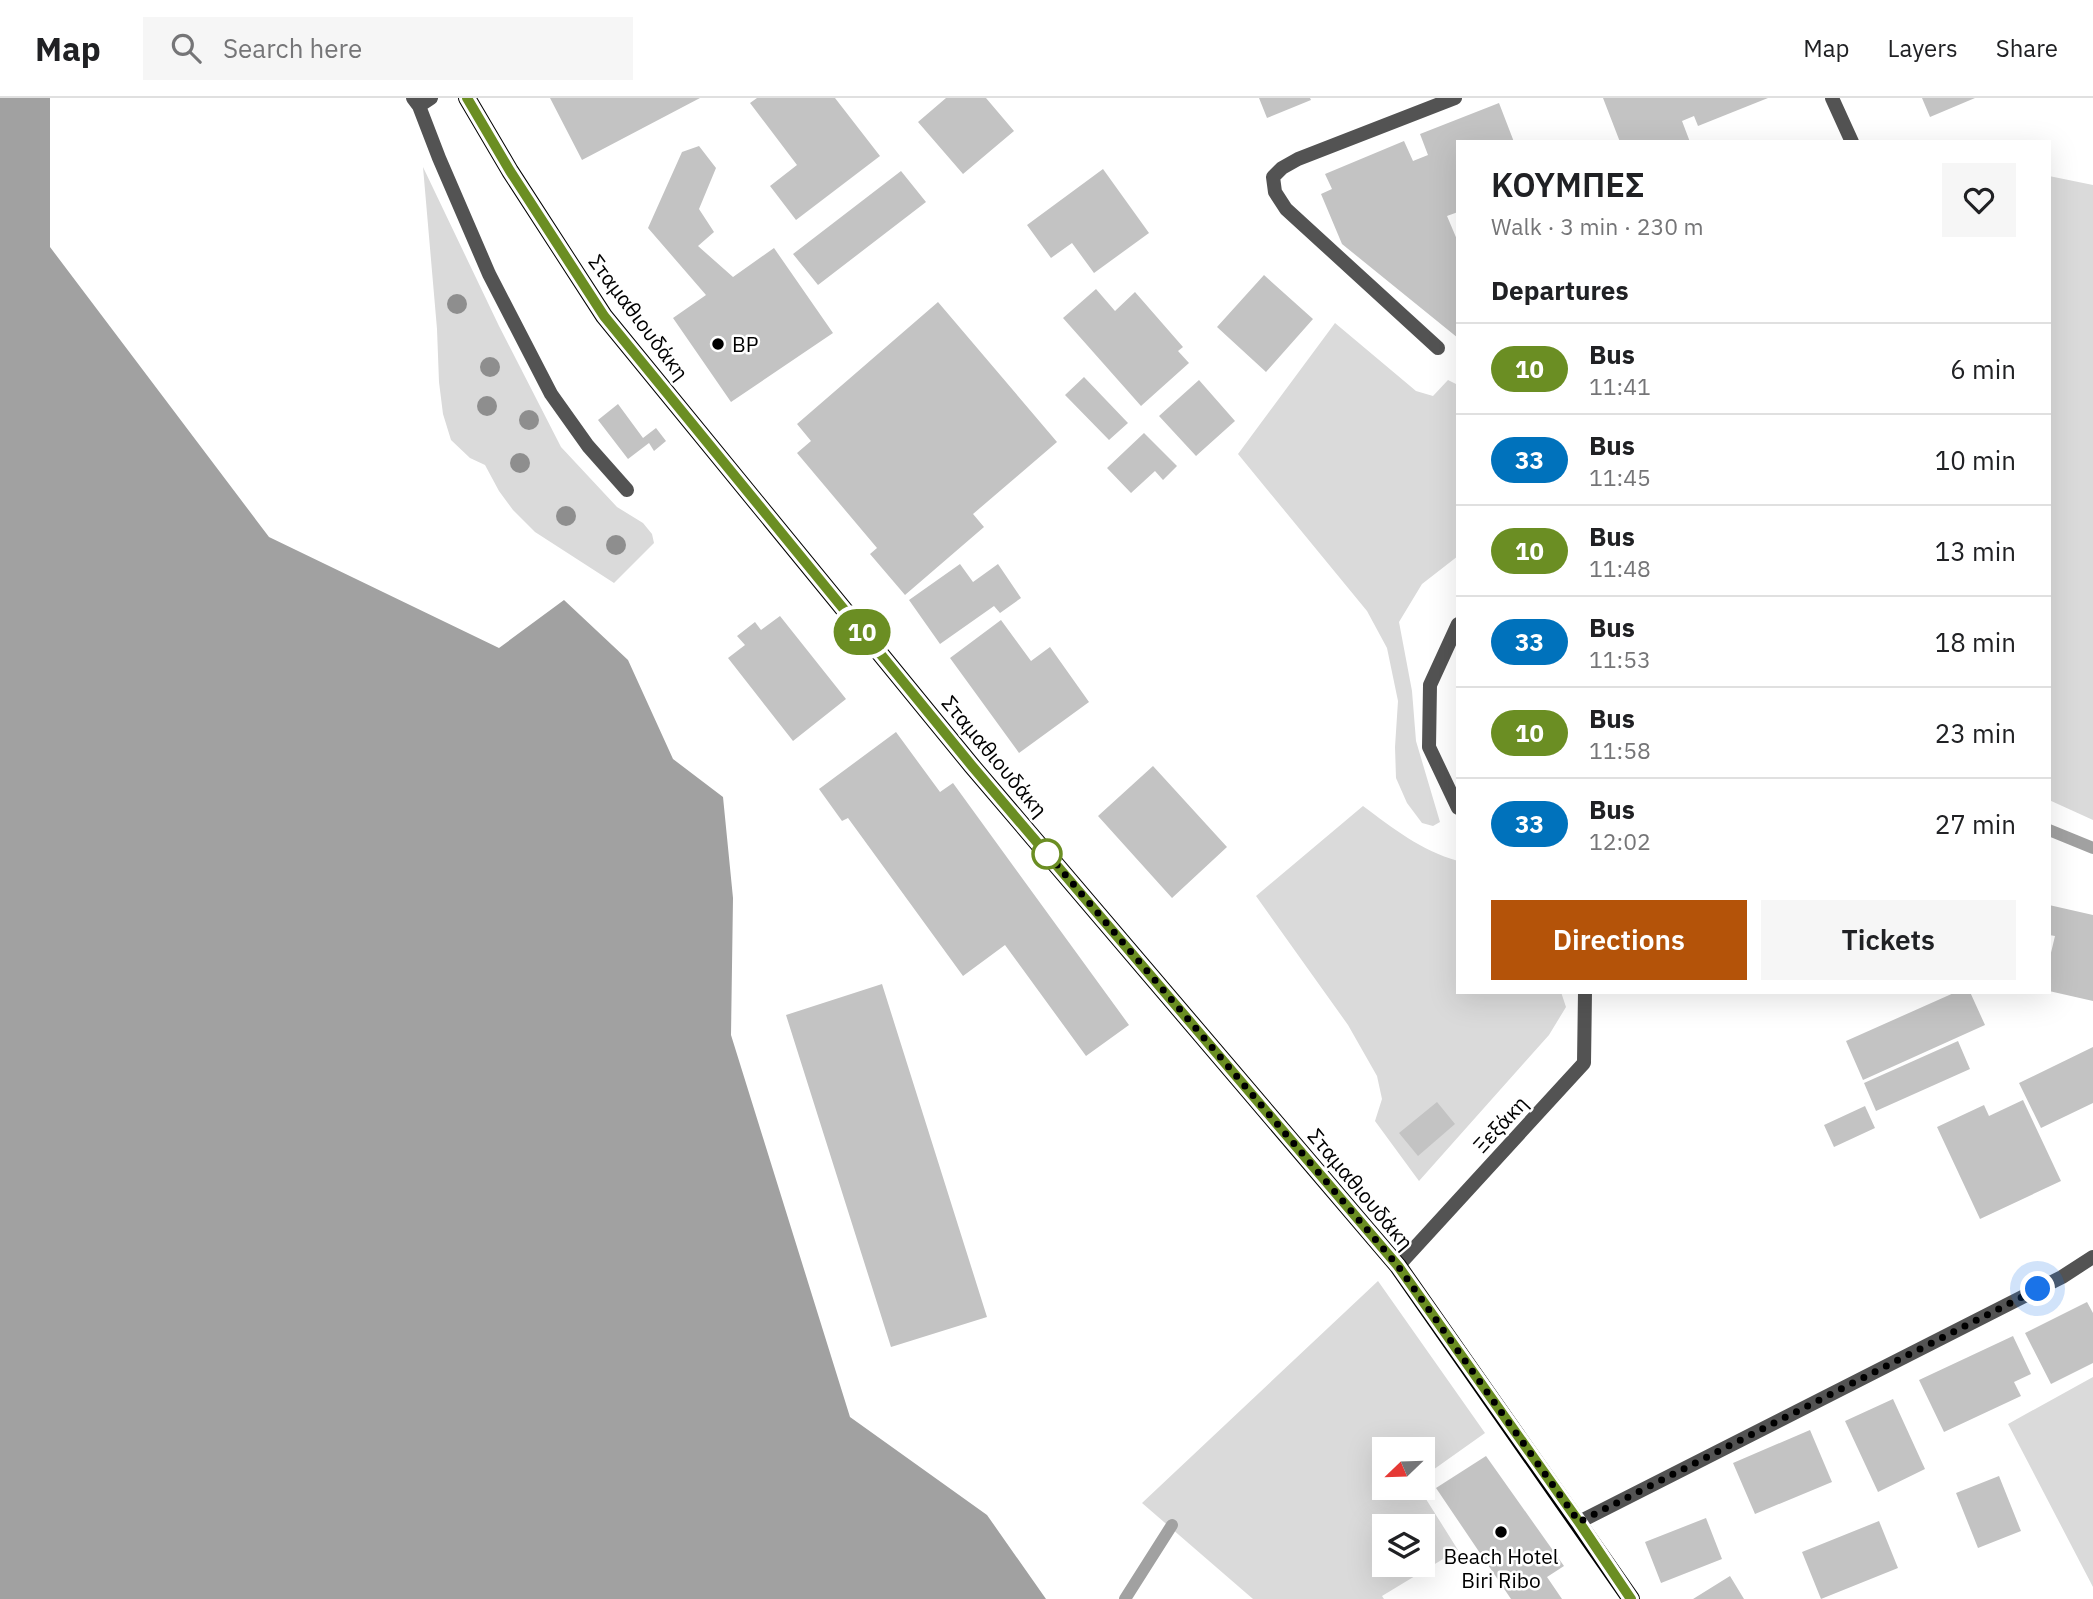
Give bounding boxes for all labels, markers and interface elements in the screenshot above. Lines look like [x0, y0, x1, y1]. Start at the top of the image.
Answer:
search box [143, 17, 633, 80]
text: Map [35, 27, 101, 70]
icon: search [167, 29, 205, 67]
text: Search here [223, 31, 362, 65]
text: Map [1803, 32, 1850, 64]
text: Layers [1888, 32, 1958, 64]
text: Share [1996, 32, 2058, 64]
text: ΚΟΥΜΠΕΣ [1491, 163, 1645, 206]
button: heart [1942, 163, 2016, 237]
text: Walk · 3 min · 230 m [1491, 211, 1704, 241]
street label: Σταμαθιουδάκη [583, 249, 695, 385]
text: Departures [1491, 273, 1629, 307]
place label: BP [732, 330, 758, 358]
marker: BP [710, 336, 726, 352]
text: Bus [1589, 337, 1635, 371]
text: 6 min [1950, 352, 2016, 386]
text: 10 [1515, 353, 1544, 385]
text: 11:41 [1589, 371, 1651, 401]
text: Bus [1589, 428, 1635, 462]
text: 10 min [1935, 443, 2016, 477]
text: 33 [1515, 444, 1544, 476]
text: 11:45 [1589, 462, 1651, 492]
text: Bus [1589, 519, 1635, 553]
text: 13 min [1935, 534, 2016, 568]
text: 10 [1515, 535, 1544, 567]
text: 11:48 [1589, 553, 1651, 583]
line badge: 10 [830, 609, 894, 655]
text: Bus [1589, 610, 1635, 644]
text: 10 [848, 616, 876, 648]
text: 18 min [1935, 625, 2016, 659]
text: 33 [1515, 626, 1544, 658]
text: 11:53 [1589, 644, 1651, 674]
street label: Σταμαθιουδάκη [936, 689, 1054, 823]
text: Bus [1589, 701, 1635, 735]
text: 23 min [1935, 716, 2016, 750]
text: 10 [1515, 717, 1544, 749]
text: 11:58 [1589, 735, 1651, 765]
text: Bus [1589, 792, 1635, 826]
text: 27 min [1935, 807, 2016, 841]
text: 33 [1515, 808, 1544, 840]
text: 12:02 [1589, 826, 1651, 856]
unlabelled marker [1032, 839, 1062, 869]
button: Directions [1491, 900, 1747, 980]
button: Tickets [1761, 900, 2016, 980]
street label: Ξεξάκη [1466, 1089, 1534, 1159]
street label: Σταμαθιουδάκη [1302, 1122, 1420, 1256]
your location [2020, 1271, 2055, 1306]
north arrow [1372, 1437, 1435, 1500]
map controls [1372, 1437, 1435, 1577]
button: layers [1372, 1514, 1435, 1577]
marker: Beach Hotel Biri Ribo [1493, 1524, 1509, 1540]
place label: Beach Hotel Biri Ribo [1443, 1542, 1559, 1594]

